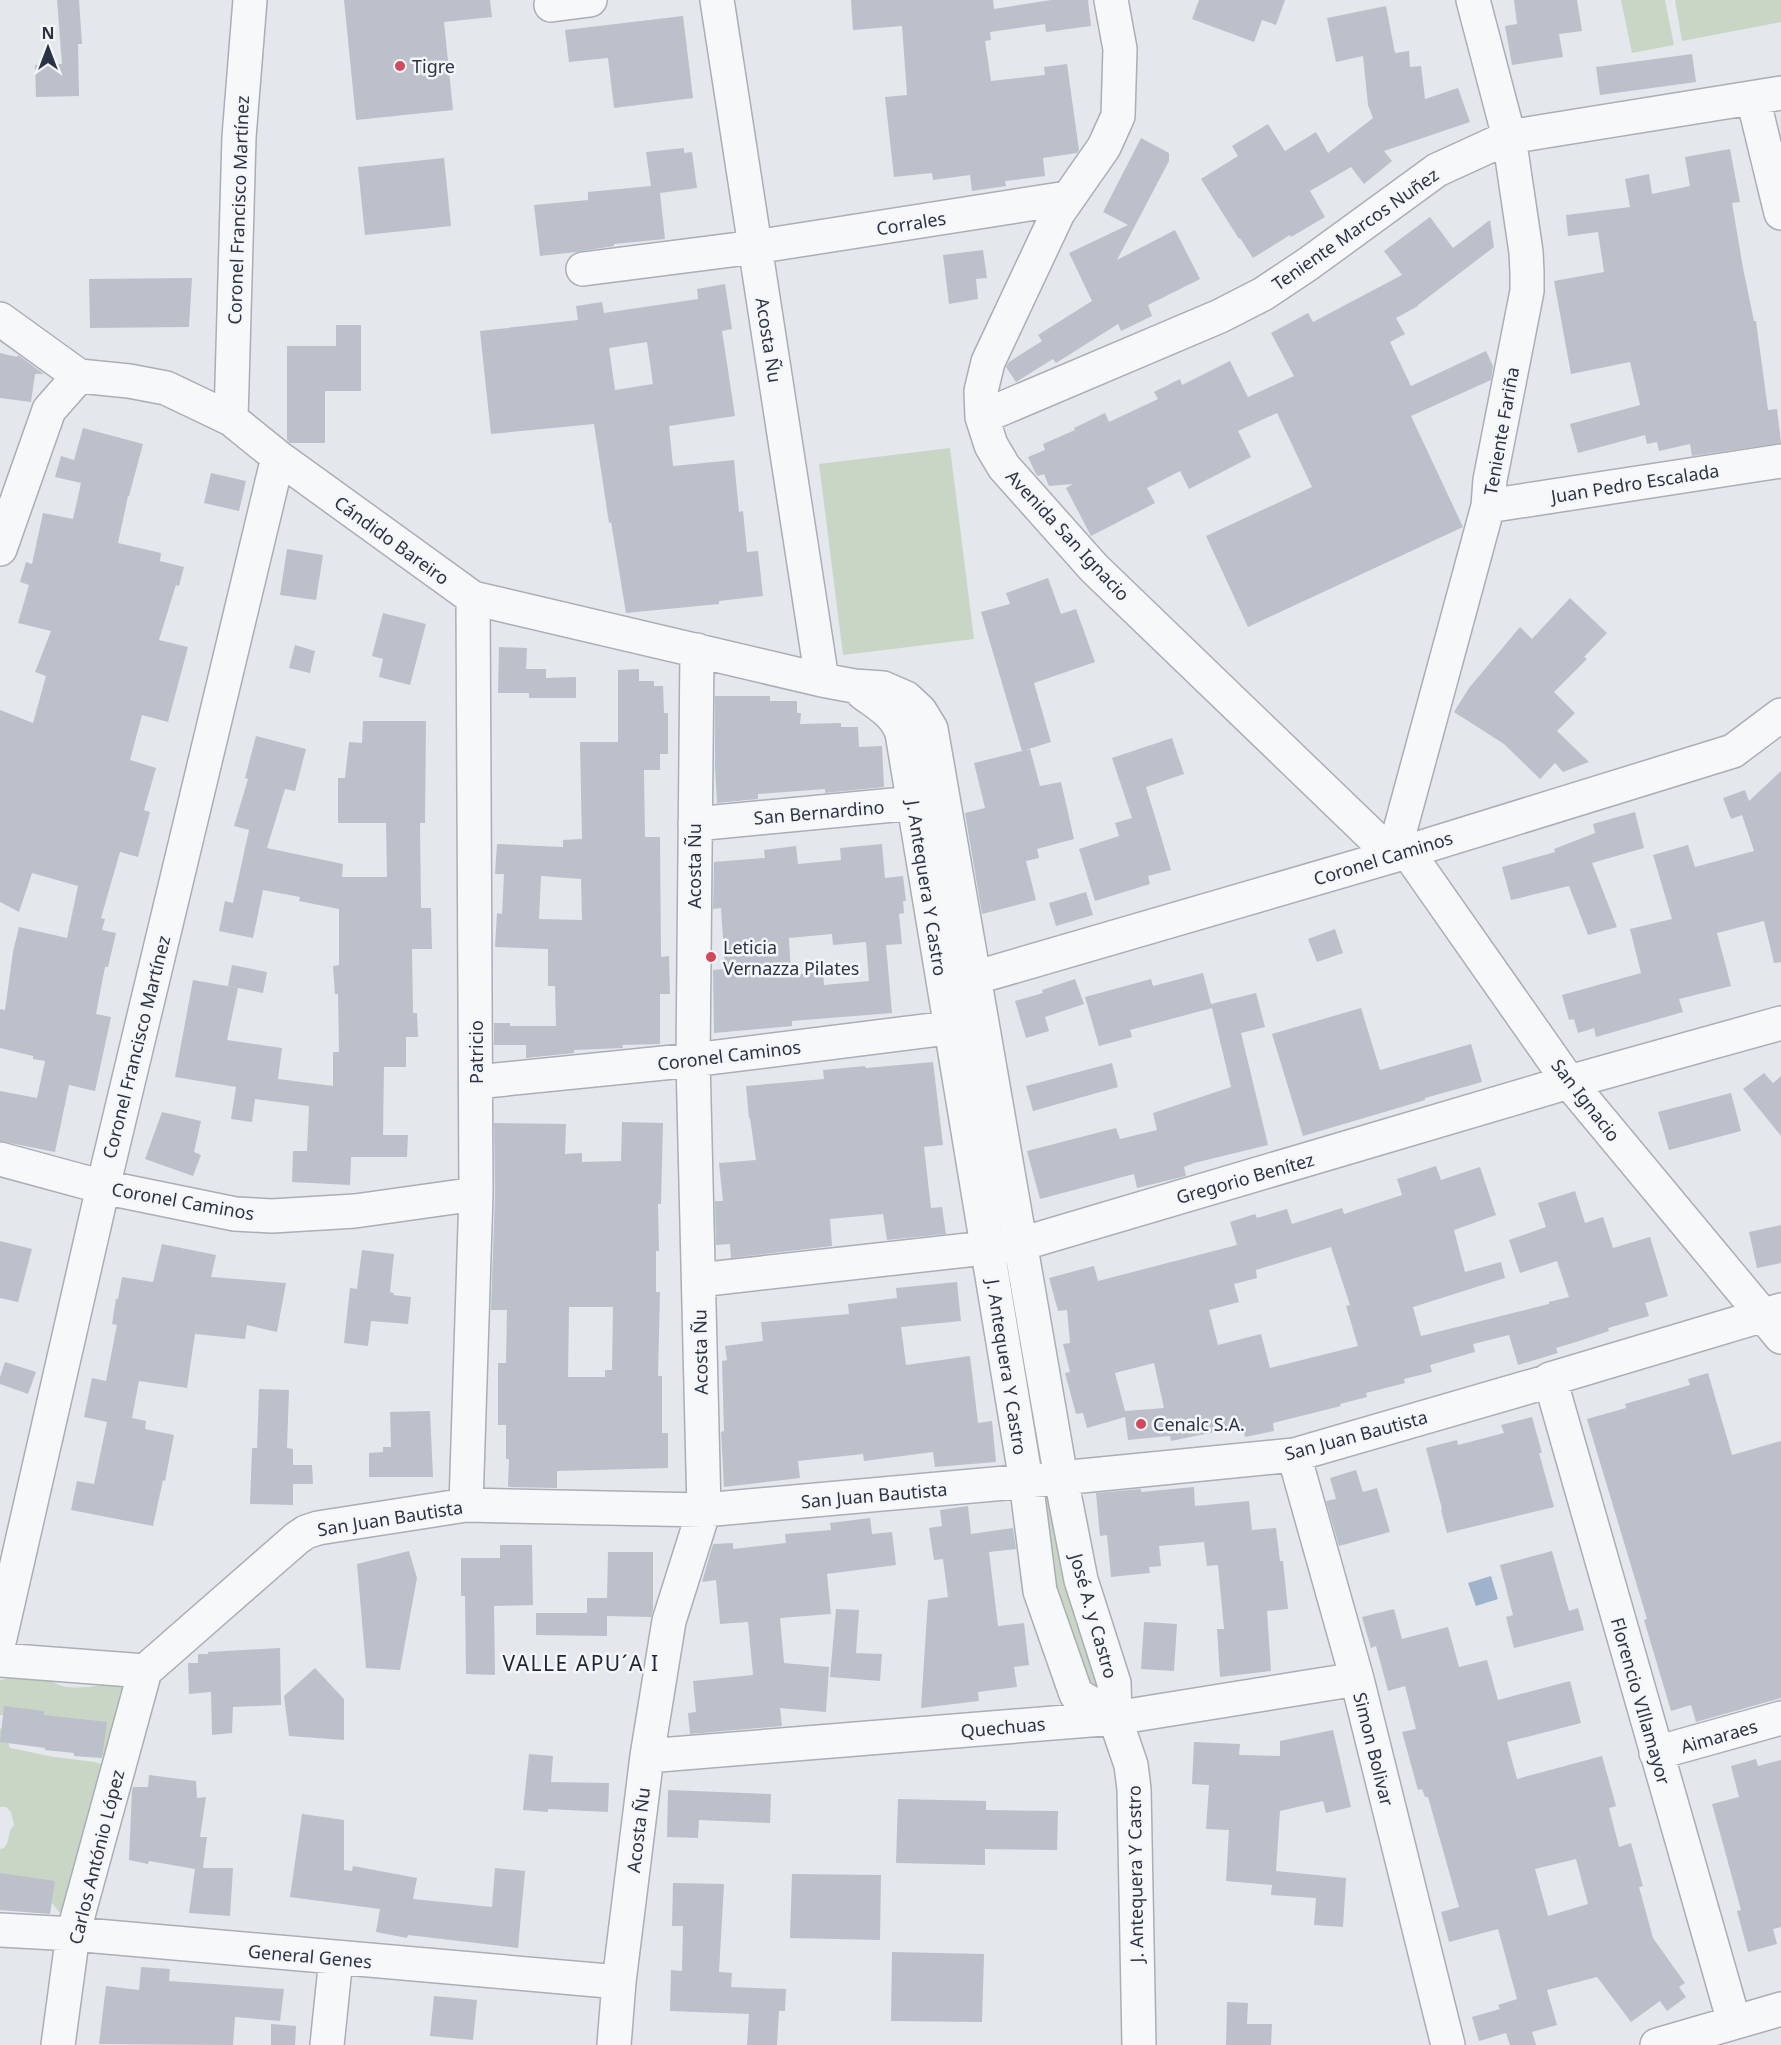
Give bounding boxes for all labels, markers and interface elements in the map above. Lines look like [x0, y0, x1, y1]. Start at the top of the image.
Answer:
north arrow [18, 18, 78, 78]
text: N [41, 22, 55, 44]
place label: Tigre [412, 54, 455, 78]
marker: Tigre [393, 59, 407, 73]
street label: Coronel Francisco Martínez [222, 95, 254, 325]
street label: Teniente Marcos Nuñez [1267, 162, 1443, 296]
street label: Corrales [874, 206, 948, 240]
street label: Acosta Ñu [750, 296, 788, 384]
street label: Teniente Fariña [1478, 365, 1524, 497]
street label: Juan Pedro Escalada [1547, 458, 1721, 508]
street label: Avenida San Ignacio [1001, 464, 1135, 606]
street label: Cándido Bareiro [330, 490, 454, 590]
street label: San Bernardino [753, 794, 885, 830]
street label: J. Antequera Y Castro [901, 797, 953, 977]
street label: Acosta Ñu [682, 823, 706, 909]
street label: Coronel Caminos [1310, 825, 1456, 891]
street label: Coronel Francisco Martínez [97, 933, 175, 1161]
place label: Leticia Vernazza Pilates [723, 935, 860, 980]
marker: Leticia Vernazza Pilates [704, 950, 718, 964]
street label: Patricio [464, 1020, 488, 1084]
street label: Coronel Caminos [656, 1034, 802, 1076]
street label: San Ignacio [1546, 1054, 1626, 1146]
street label: Gregorio Benítez [1173, 1147, 1317, 1209]
street label: Coronel Caminos [110, 1177, 256, 1225]
street label: J. Antequera Y Castro [981, 1276, 1033, 1456]
street label: Acosta Ñu [687, 1309, 713, 1395]
street label: San Juan Bautista [1282, 1404, 1430, 1466]
place label: Cenalc S.A. [1153, 1412, 1245, 1436]
marker: Cenalc S.A. [1134, 1417, 1148, 1431]
street label: San Juan Bautista [800, 1477, 948, 1513]
street label: San Juan Bautista [316, 1495, 464, 1541]
street label: José A. y Castro [1064, 1549, 1123, 1681]
street label: Florencio VIllamayor [1606, 1615, 1677, 1788]
district label: VALLE APU´A I [502, 1649, 660, 1677]
street label: Simon Bolivar [1348, 1690, 1400, 1809]
street label: Quechuas [960, 1711, 1046, 1743]
street label: Aimaraes [1678, 1714, 1760, 1758]
street label: Carlos António López [63, 1767, 129, 1947]
street label: J. Antequera Y Castro [1121, 1785, 1149, 1965]
street label: Acosta Ñu [621, 1786, 655, 1874]
street label: General Genes [247, 1939, 373, 1973]

